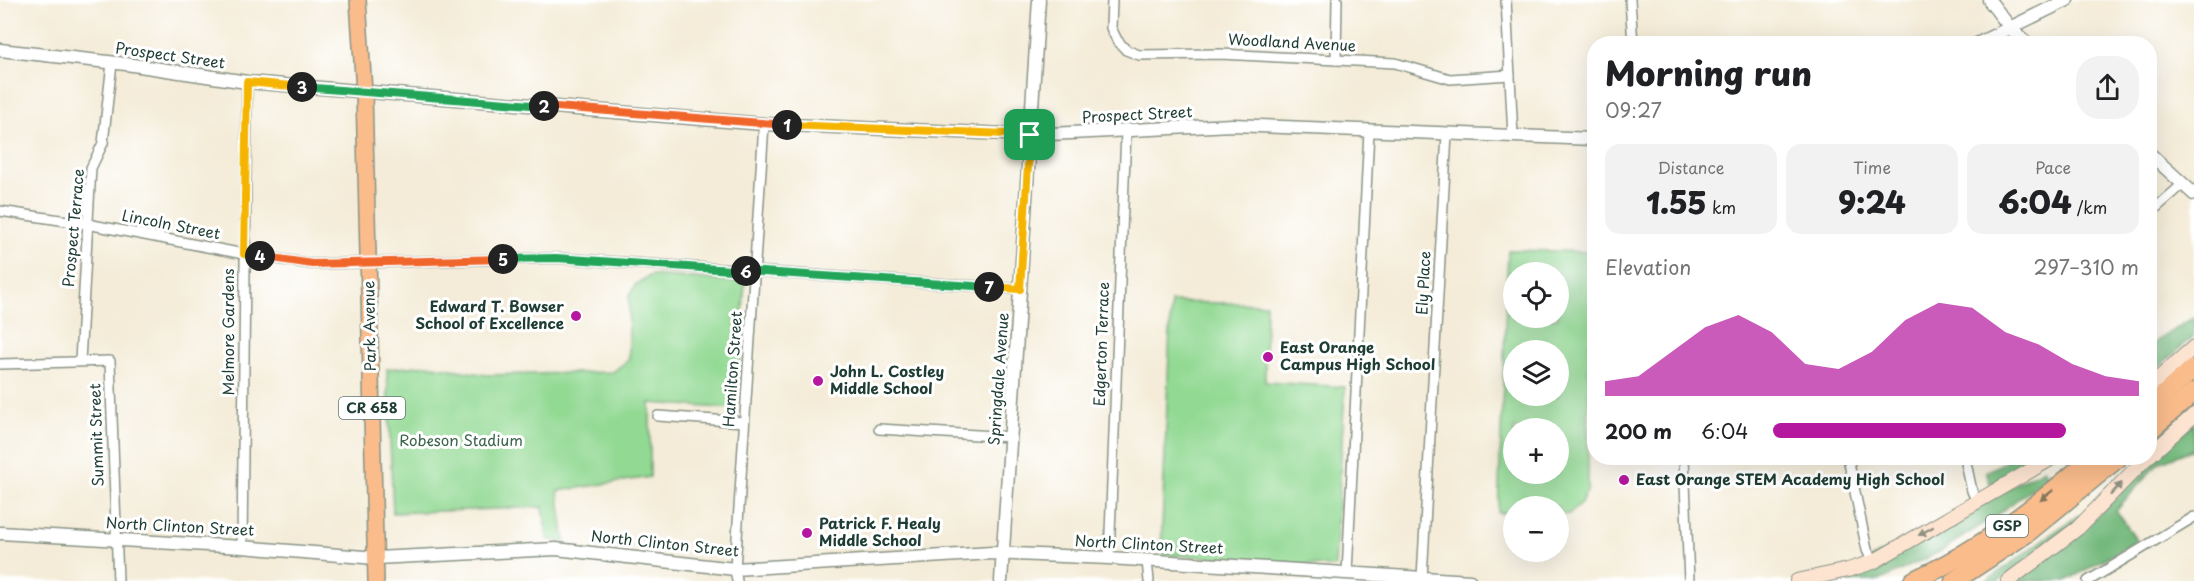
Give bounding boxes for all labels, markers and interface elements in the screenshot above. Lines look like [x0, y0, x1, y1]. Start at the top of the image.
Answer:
street label: Woodland Avenue [1228, 27, 1357, 56]
street label: Prospect Street [114, 35, 227, 74]
text: Morning run [1605, 47, 1812, 97]
button: share [2076, 56, 2139, 119]
pin: 3 [287, 72, 317, 102]
text: 3 [297, 75, 307, 99]
pin: 2 [529, 91, 559, 121]
text: 2 [538, 94, 550, 118]
text: 09:27 [1605, 95, 1662, 125]
street label: Prospect Street [1081, 99, 1193, 128]
pin [1004, 109, 1055, 160]
pin: 1 [772, 110, 802, 140]
text: 1 [783, 113, 791, 137]
icon: arrive [1013, 118, 1046, 151]
text: Distance [1657, 155, 1725, 179]
text: Time [1853, 155, 1891, 179]
text: Pace [2035, 155, 2071, 179]
street label: Prospect Terrace [56, 168, 89, 288]
text: 1.55 [1646, 179, 1707, 224]
text: 9:24 [1838, 179, 1906, 224]
text: 6:04 [1999, 179, 2072, 224]
text: km [1707, 195, 1736, 219]
text: /km [2072, 195, 2107, 219]
street label: Lincoln Street [120, 203, 222, 244]
pin: 4 [245, 241, 275, 271]
text: 4 [255, 244, 265, 268]
pin: 5 [488, 244, 518, 274]
text: 5 [498, 247, 508, 271]
street label: Ely Place [1409, 250, 1436, 316]
text: Elevation [1605, 252, 1691, 282]
text: 297–310 m [2033, 252, 2139, 282]
pin: 6 [731, 256, 761, 286]
text: 6 [740, 259, 752, 283]
map controls [1503, 262, 1569, 562]
button: locate [1503, 262, 1569, 328]
street label: Melmore Gardens [216, 268, 239, 396]
pin: 7 [974, 272, 1004, 302]
text: 7 [984, 275, 994, 299]
street label: Park Avenue [356, 281, 381, 371]
street label: Edgerton Terrace [1087, 281, 1114, 407]
place label: Edward T. Bowser School of Excellence [415, 294, 564, 334]
marker: Edward T. Bowser School of Excellence [569, 309, 583, 323]
street label: Hamilton Street [716, 310, 747, 428]
street label: Springdale Avenue [981, 312, 1014, 446]
place label: East Orange Campus High School [1280, 335, 1435, 375]
button: layers [1503, 340, 1569, 406]
marker: East Orange Campus High School [1261, 350, 1275, 364]
place label: John L. Costley Middle School [830, 359, 945, 399]
marker: John L. Costley Middle School [811, 374, 825, 388]
street label: Summit Street [82, 383, 109, 487]
road number: CR 658 [339, 397, 405, 419]
text: 200 m [1605, 416, 1672, 446]
text: 6:04 [1701, 416, 1749, 446]
button: + [1503, 418, 1569, 484]
park label: Robeson Stadium [399, 428, 523, 451]
place label: East Orange STEM Academy High School [1636, 467, 1944, 490]
marker: East Orange STEM Academy High School [1617, 473, 1631, 487]
one-way arrow [2109, 481, 2123, 496]
one-way arrow [2039, 489, 2055, 502]
button: − [1503, 496, 1569, 562]
street label: North Clinton Street [105, 510, 255, 541]
place label: Patrick F. Healy Middle School [819, 511, 941, 551]
road number: GSP [1986, 515, 2028, 537]
street label: North Clinton Street [590, 523, 740, 562]
marker: Patrick F. Healy Middle School [800, 526, 814, 540]
one-way arrow [1917, 526, 1934, 536]
street label: North Clinton Street [1074, 528, 1224, 559]

